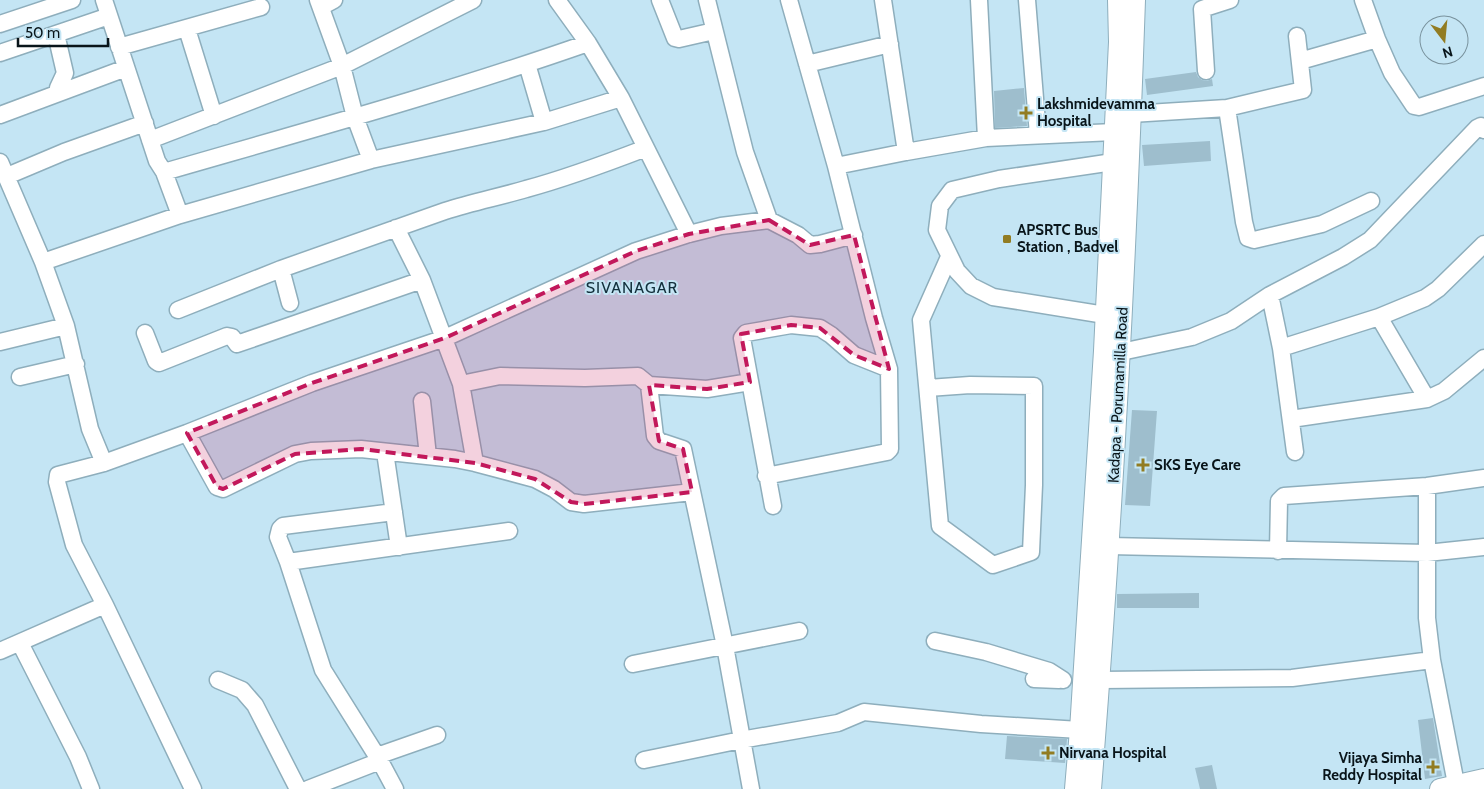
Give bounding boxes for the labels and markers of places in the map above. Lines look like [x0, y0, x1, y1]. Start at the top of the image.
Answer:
place label: Lakshmidevamma Hospital [1037, 95, 1156, 130]
marker: Lakshmidevamma Hospital [1019, 106, 1033, 120]
place label: APSRTC Bus Station , Badvel [1017, 221, 1118, 256]
marker: APSRTC Bus Station , Badvel [1001, 233, 1013, 245]
place label: SKS Eye Care [1154, 456, 1241, 474]
marker: SKS Eye Care [1136, 458, 1150, 472]
place label: Nirvana Hospital [1059, 744, 1166, 762]
marker: Nirvana Hospital [1041, 746, 1055, 760]
place label: Vijaya Simha Reddy Hospital [1322, 749, 1423, 784]
marker: Vijaya Simha Reddy Hospital [1426, 760, 1440, 774]

